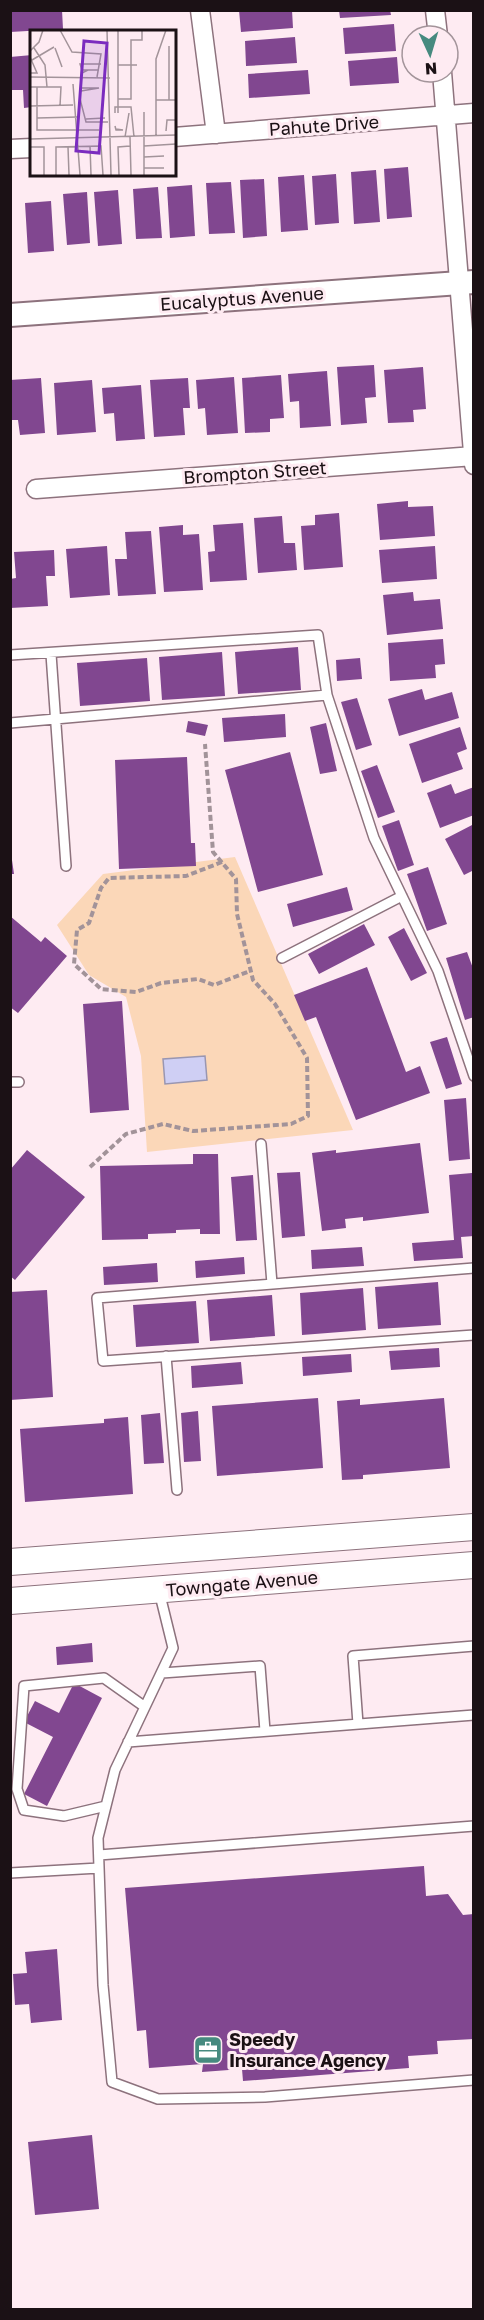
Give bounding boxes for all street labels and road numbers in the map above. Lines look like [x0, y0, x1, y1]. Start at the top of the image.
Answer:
street label: Pahute Drive [268, 110, 380, 140]
street label: Eucalyptus Avenue [159, 281, 325, 315]
street label: Brompton Street [183, 456, 327, 488]
street label: Towngate Avenue [165, 1565, 319, 1601]

